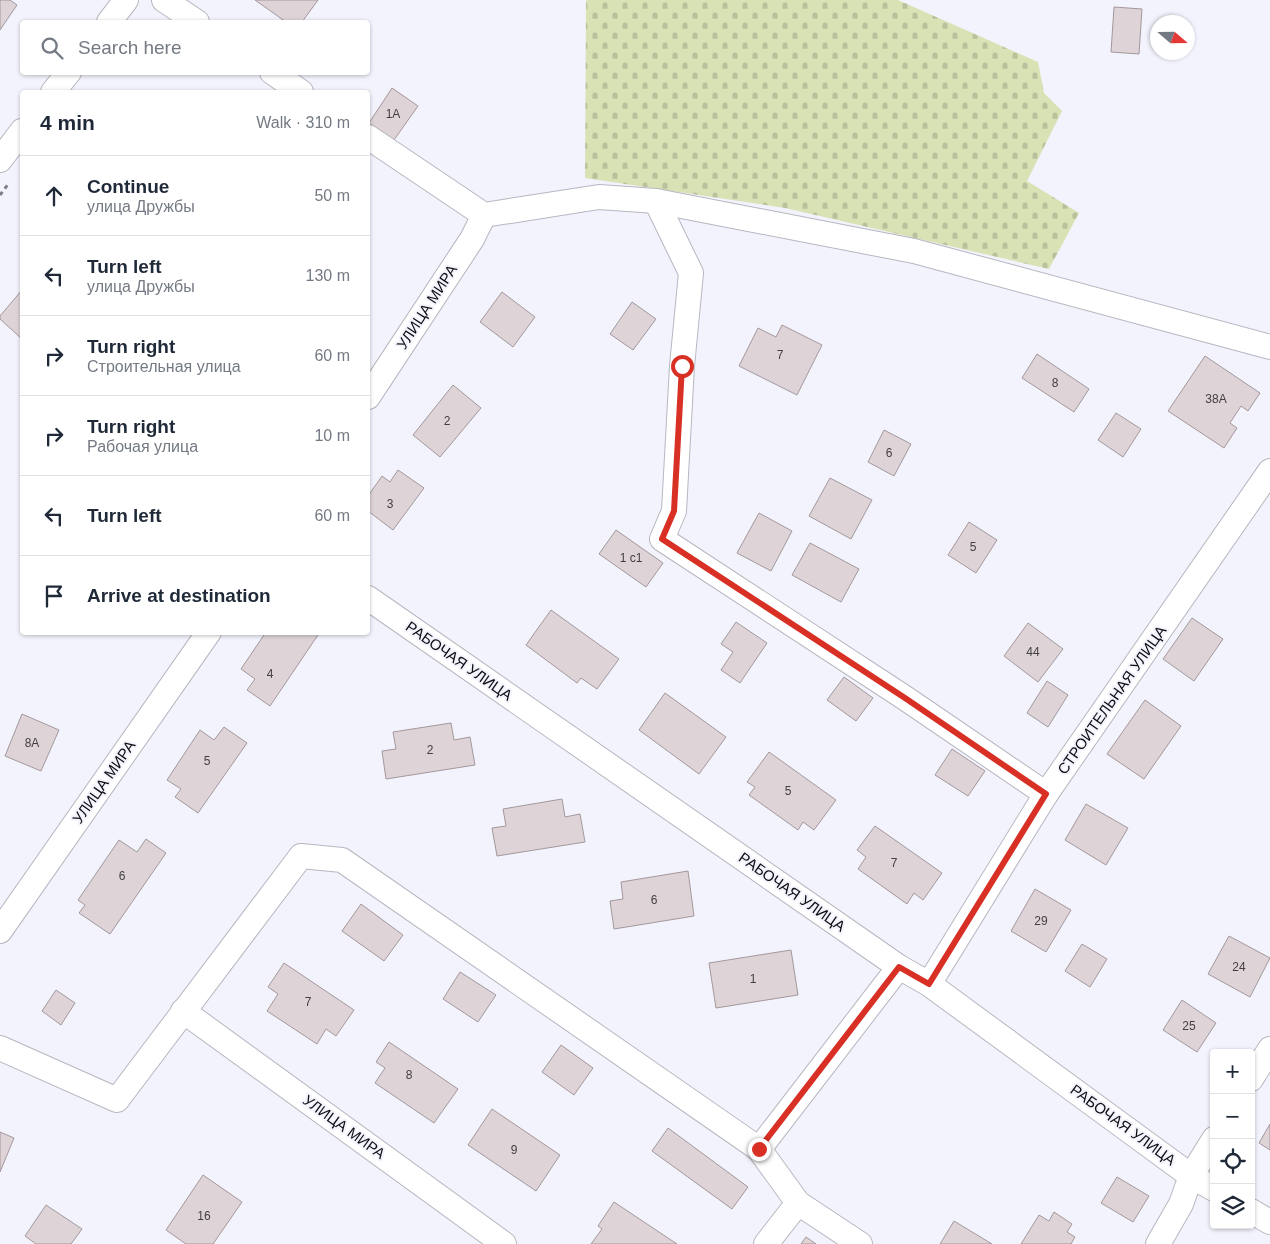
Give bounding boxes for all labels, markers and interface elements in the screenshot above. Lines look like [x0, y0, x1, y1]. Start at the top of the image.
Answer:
north arrow [1150, 15, 1195, 60]
search box [20, 20, 370, 75]
icon: search [38, 34, 66, 62]
text: Search here [78, 37, 182, 58]
house number: 1А [386, 107, 400, 121]
text: 4 min [40, 111, 95, 134]
text: Walk · 310 m [256, 114, 350, 131]
text: Continue [87, 176, 169, 197]
icon: ahead [40, 182, 68, 210]
text: 50 m [314, 187, 350, 204]
text: улица Дружбы [87, 198, 195, 215]
text: Turn left [87, 256, 162, 277]
street label: УЛИЦА МИРА [393, 261, 460, 352]
icon: left [40, 262, 68, 290]
text: 130 m [306, 267, 350, 284]
text: улица Дружбы [87, 278, 195, 295]
text: Turn right [87, 336, 175, 357]
icon: right [40, 342, 68, 370]
text: 60 m [314, 347, 350, 364]
house number: 7 [777, 348, 784, 362]
route start [671, 355, 694, 378]
text: Строительная улица [87, 358, 241, 375]
house number: 8 [1052, 376, 1059, 390]
house number: 38А [1205, 392, 1227, 406]
house number: 2 [444, 414, 451, 428]
text: Turn right [87, 416, 175, 437]
icon: right [40, 422, 68, 450]
text: 10 m [314, 427, 350, 444]
text: Рабочая улица [87, 438, 198, 455]
house number: 6 [886, 446, 893, 460]
house number: 3 [387, 497, 394, 511]
icon: left [40, 502, 68, 530]
text: Turn left [87, 505, 162, 526]
text: 60 m [314, 507, 350, 524]
house number: 5 [970, 540, 977, 554]
house number: 1 с1 [620, 551, 643, 565]
icon: arrive [40, 582, 68, 610]
text: Arrive at destination [87, 585, 271, 606]
street label: РАБОЧАЯ УЛИЦА [403, 618, 516, 704]
street label: СТРОИТЕЛЬНАЯ УЛИЦА [1054, 622, 1169, 777]
house number: 44 [1026, 645, 1040, 659]
house number: 4 [267, 667, 274, 681]
house number: 8А [25, 736, 39, 750]
street label: УЛИЦА МИРА [69, 737, 138, 826]
house number: 2 [427, 743, 434, 757]
house number: 5 [204, 754, 211, 768]
house number: 5 [785, 784, 792, 798]
street label: РАБОЧАЯ УЛИЦА [736, 849, 849, 935]
house number: 7 [891, 856, 898, 870]
house number: 6 [119, 869, 126, 883]
house number: 6 [651, 893, 658, 907]
house number: 29 [1034, 914, 1048, 928]
house number: 24 [1232, 960, 1246, 974]
house number: 1 [750, 972, 757, 986]
house number: 7 [305, 995, 312, 1009]
house number: 25 [1182, 1019, 1196, 1033]
map controls [1210, 1049, 1255, 1229]
button: + [1210, 1049, 1255, 1094]
house number: 8 [406, 1068, 413, 1082]
street label: РАБОЧАЯ УЛИЦА [1067, 1081, 1179, 1168]
street label: УЛИЦА МИРА [300, 1091, 389, 1162]
button: − [1210, 1094, 1255, 1139]
route end [748, 1138, 771, 1161]
button: locate [1210, 1139, 1255, 1184]
house number: 9 [511, 1143, 518, 1157]
button: layers [1210, 1184, 1255, 1229]
house number: 16 [197, 1209, 211, 1223]

